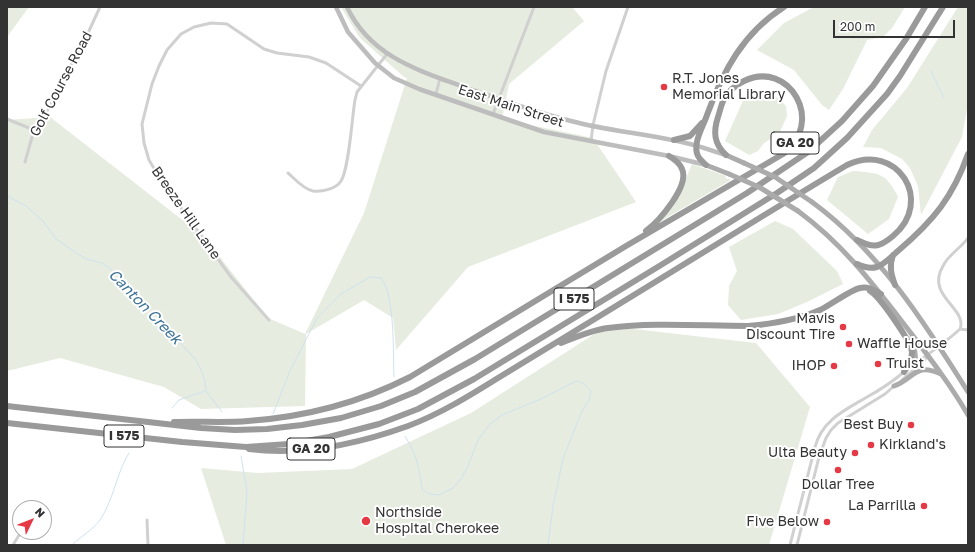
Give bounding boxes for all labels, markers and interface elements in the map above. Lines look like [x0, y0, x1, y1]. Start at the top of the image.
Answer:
scale bar [835, 12, 957, 38]
text: 200 m [840, 19, 875, 34]
street label: Golf Course Road [26, 29, 96, 139]
place label: R.T. Jones Memorial Library [672, 71, 785, 104]
street label: East Main Street [456, 81, 566, 131]
marker: R.T. Jones Memorial Library [659, 82, 669, 92]
road number: GA 20 [771, 132, 819, 154]
street label: Breeze Hill Lane [148, 163, 224, 263]
water label: Canton Creek [105, 266, 185, 348]
road number: I 575 [554, 288, 594, 310]
place label: Mavis Discount Tire [746, 311, 835, 344]
marker: Mavis Discount Tire [838, 322, 848, 332]
place label: Waffle House [857, 336, 947, 352]
marker: Waffle House [844, 339, 854, 349]
place label: Truist [886, 356, 924, 372]
place label: IHOP [791, 358, 826, 374]
marker: Truist [873, 359, 883, 369]
marker: IHOP [829, 361, 839, 371]
place label: Best Buy [843, 417, 903, 433]
marker: Best Buy [906, 420, 916, 430]
road number: I 575 [104, 425, 144, 447]
place label: Kirkland's [879, 437, 946, 453]
road number: GA 20 [287, 438, 335, 460]
marker: Kirkland's [866, 440, 876, 450]
place label: Ulta Beauty [768, 445, 847, 461]
marker: Ulta Beauty [850, 448, 860, 458]
marker: Dollar Tree [833, 465, 843, 475]
place label: Dollar Tree [801, 477, 875, 493]
place label: La Parrilla [848, 498, 916, 514]
north arrow [12, 500, 52, 540]
marker: La Parrilla [919, 501, 929, 511]
text: N [33, 505, 48, 520]
place label: Northside Hospital Cherokee [375, 505, 499, 538]
place label: Five Below [746, 514, 819, 530]
marker: Northside Hospital Cherokee [360, 515, 372, 527]
marker: Five Below [822, 517, 832, 527]

